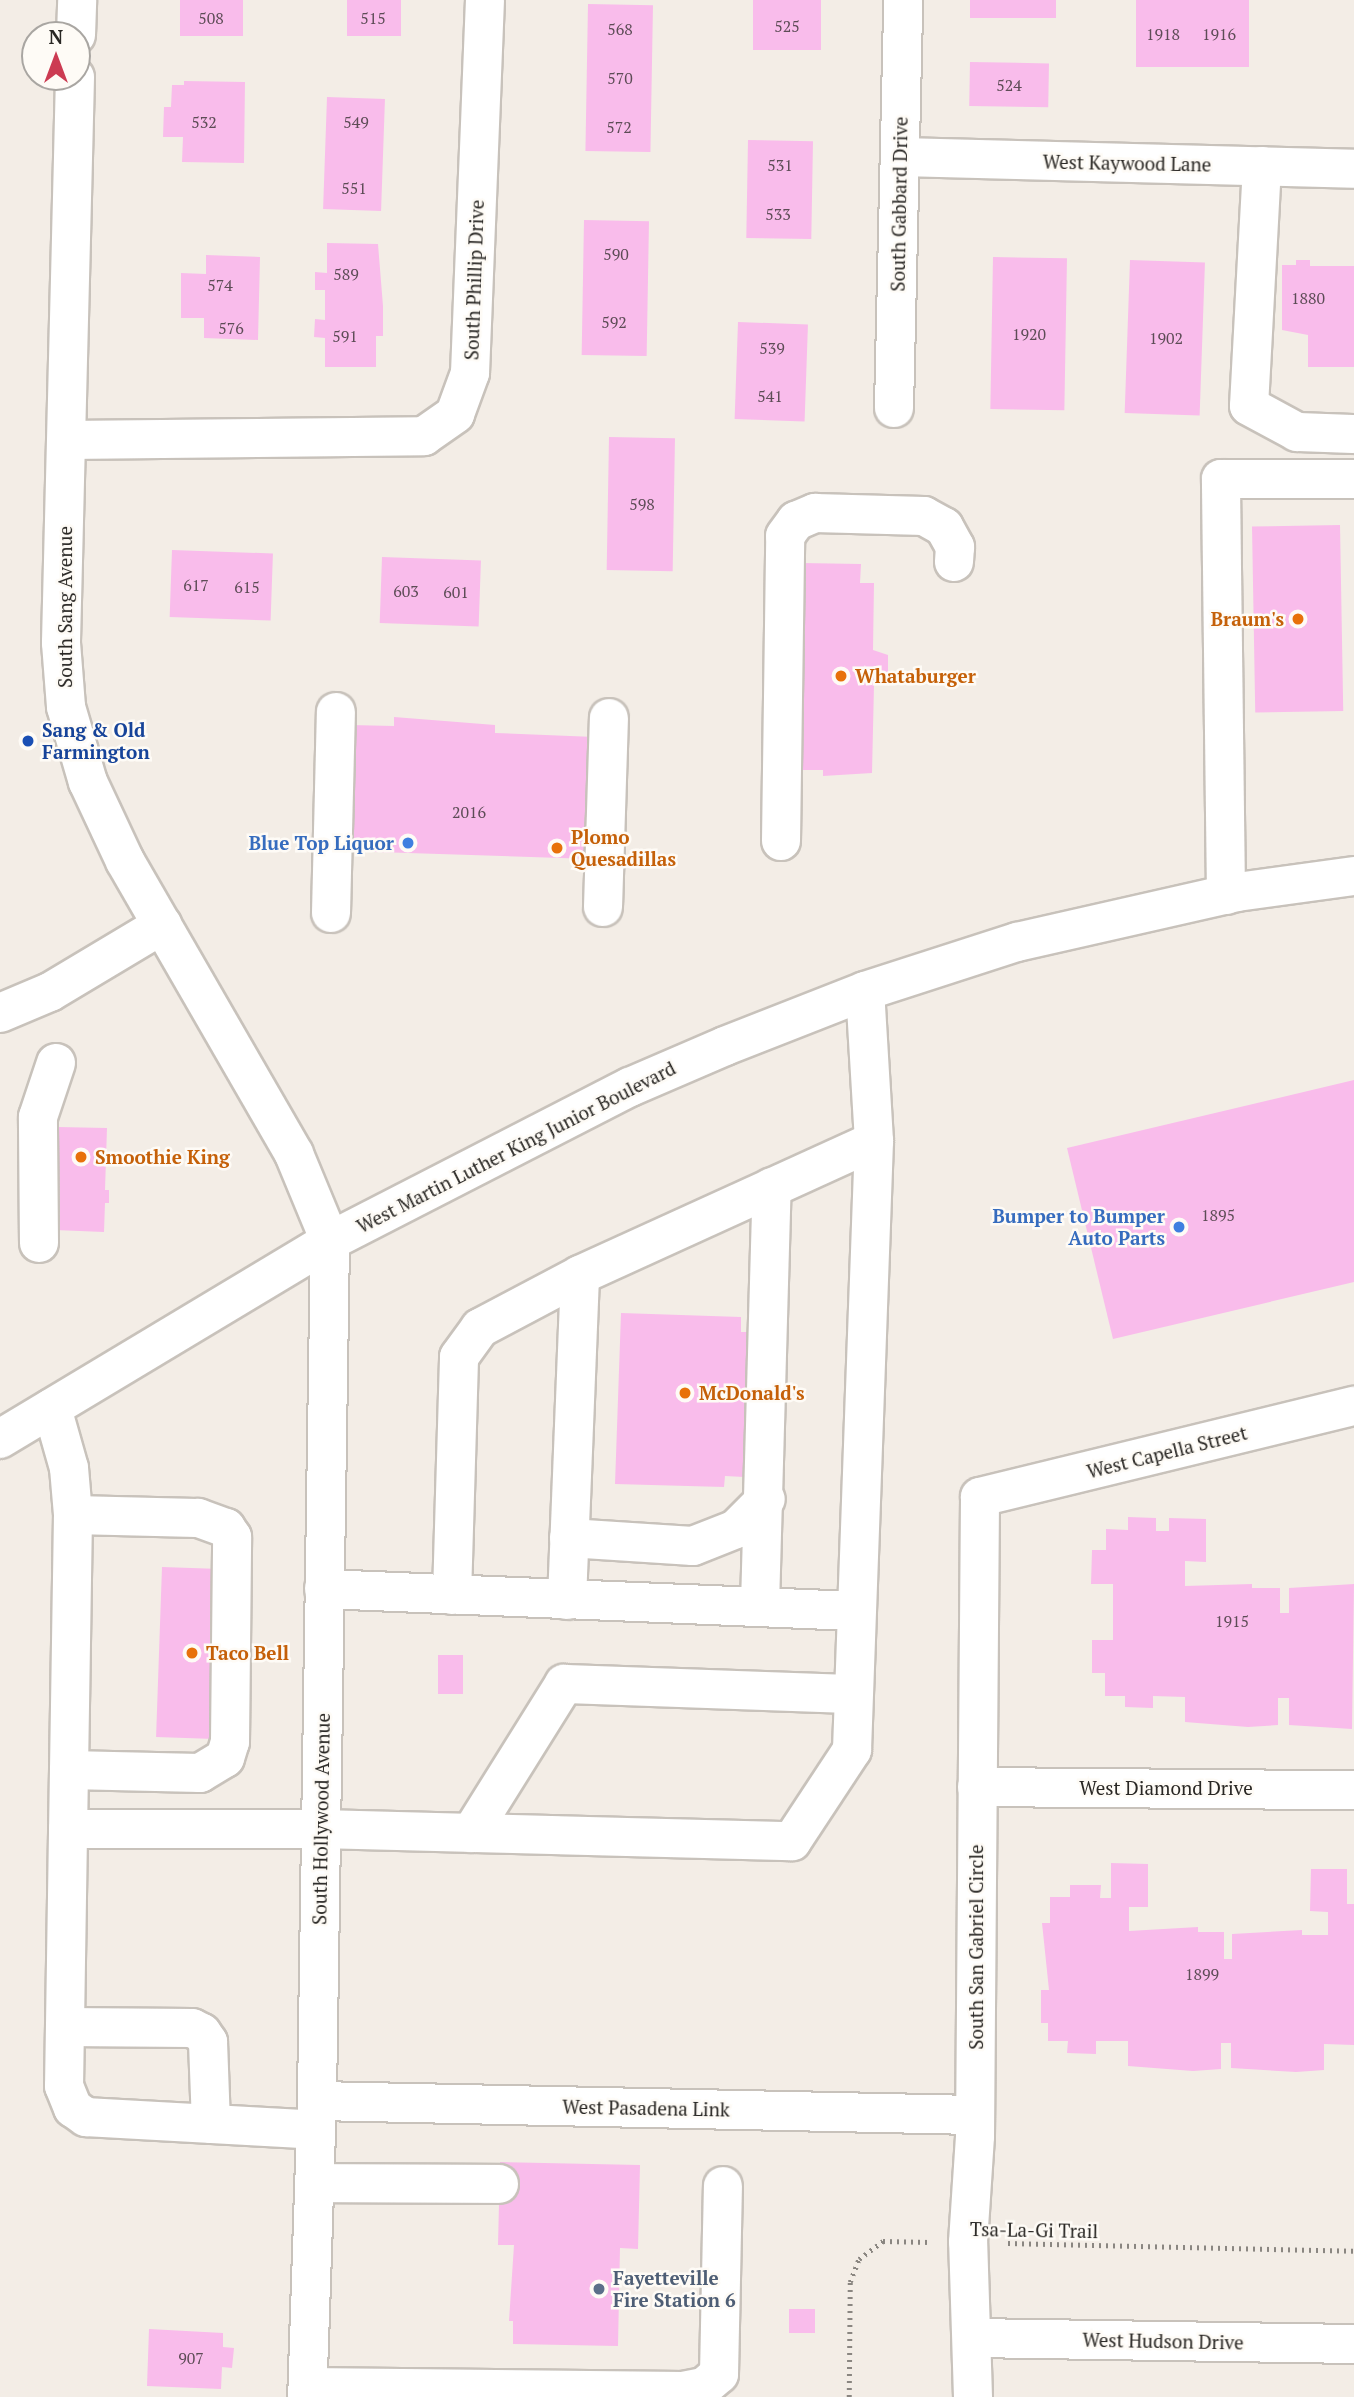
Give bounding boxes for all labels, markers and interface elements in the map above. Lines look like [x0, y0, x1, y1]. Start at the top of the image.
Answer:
house number: 508 [198, 8, 224, 28]
house number: 515 [360, 8, 386, 28]
house number: 525 [774, 16, 800, 36]
house number: 568 [607, 19, 633, 39]
north arrow [21, 21, 91, 91]
text: N [49, 24, 63, 49]
house number: 1918 [1146, 24, 1180, 44]
house number: 1916 [1202, 24, 1236, 44]
house number: 570 [607, 68, 633, 88]
house number: 524 [996, 75, 1022, 95]
house number: 532 [191, 112, 217, 132]
house number: 549 [343, 112, 369, 132]
street label: South Gabbard Drive [886, 116, 912, 292]
house number: 572 [606, 117, 632, 137]
street label: West Kaywood Lane [1042, 150, 1212, 176]
house number: 531 [767, 155, 793, 175]
house number: 551 [341, 178, 367, 198]
street label: South Phillip Drive [460, 199, 488, 361]
house number: 533 [765, 204, 791, 224]
house number: 590 [603, 244, 629, 264]
house number: 589 [333, 264, 359, 284]
house number: 574 [207, 275, 233, 295]
house number: 1880 [1291, 288, 1325, 308]
house number: 592 [601, 312, 627, 332]
house number: 576 [218, 318, 244, 338]
house number: 1920 [1012, 324, 1046, 344]
house number: 591 [332, 326, 358, 346]
house number: 1902 [1149, 328, 1183, 348]
house number: 539 [759, 338, 785, 358]
house number: 541 [757, 386, 783, 406]
house number: 598 [629, 494, 655, 514]
street label: South Sang Avenue [54, 526, 76, 688]
house number: 617 [183, 575, 209, 595]
house number: 615 [234, 577, 260, 597]
house number: 603 [393, 581, 419, 601]
house number: 601 [443, 582, 469, 602]
place label: Braum's [1211, 608, 1284, 630]
marker: Braum's [1290, 611, 1306, 627]
place label: Whataburger [855, 665, 976, 687]
marker: Whataburger [833, 668, 849, 684]
place label: Sang & Old Farmington [42, 719, 150, 763]
marker: Sang & Old Farmington [20, 733, 36, 749]
house number: 2016 [452, 802, 486, 822]
place label: Plomo Quesadillas [571, 826, 676, 870]
place label: Blue Top Liquor [249, 832, 394, 854]
marker: Blue Top Liquor [400, 835, 416, 851]
marker: Plomo Quesadillas [549, 840, 565, 856]
street label: West Martin Luther King Junior Boulevard [353, 1056, 679, 1238]
place label: Smoothie King [95, 1146, 230, 1168]
marker: Smoothie King [73, 1149, 89, 1165]
place label: Bumper to Bumper Auto Parts [993, 1205, 1165, 1249]
house number: 1895 [1201, 1205, 1235, 1225]
marker: Bumper to Bumper Auto Parts [1171, 1219, 1187, 1235]
place label: McDonald's [699, 1382, 805, 1404]
marker: McDonald's [677, 1385, 693, 1401]
street label: West Capella Street [1084, 1421, 1250, 1483]
house number: 1915 [1215, 1611, 1249, 1631]
place label: Taco Bell [206, 1642, 289, 1664]
marker: Taco Bell [184, 1645, 200, 1661]
street label: South Hollywood Avenue [308, 1713, 334, 1925]
street label: West Diamond Drive [1079, 1777, 1253, 1799]
street label: South San Gabriel Circle [965, 1844, 987, 2050]
house number: 1899 [1185, 1964, 1219, 1984]
street label: West Pasadena Link [562, 2095, 730, 2121]
street label: Tsa-La-Gi Trail [970, 2217, 1098, 2243]
place label: Fayetteville Fire Station 6 [613, 2267, 736, 2311]
marker: Fayetteville Fire Station 6 [591, 2281, 607, 2297]
street label: West Hudson Drive [1082, 2328, 1244, 2354]
house number: 907 [178, 2348, 204, 2368]

